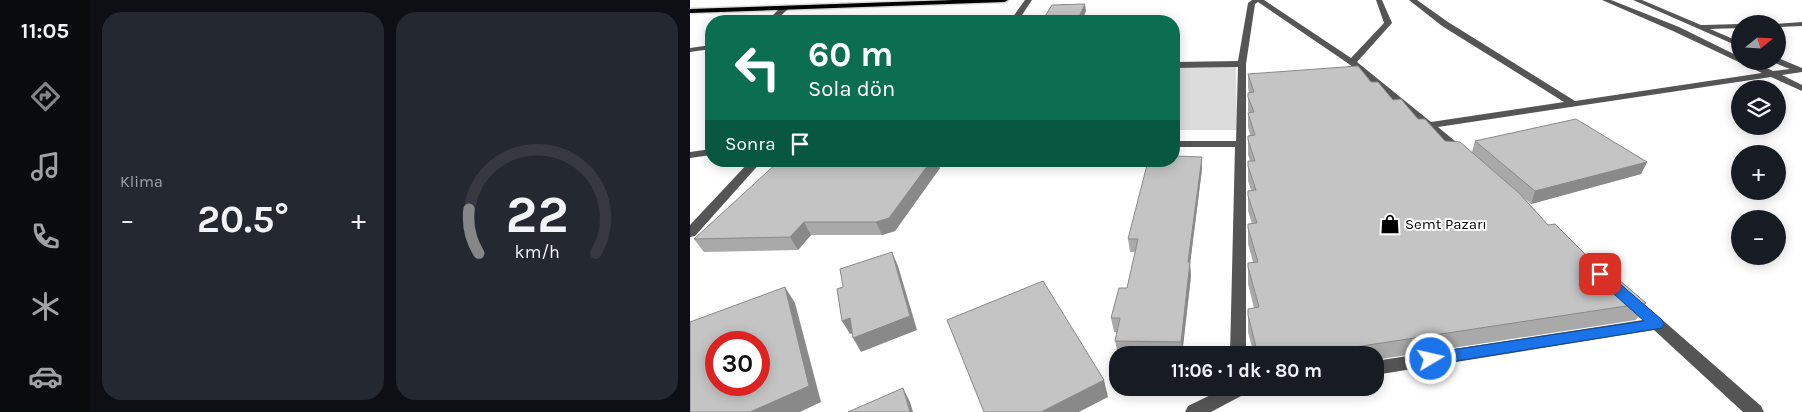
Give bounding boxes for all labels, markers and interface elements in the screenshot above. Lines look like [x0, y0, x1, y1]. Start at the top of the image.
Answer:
north arrow [1731, 15, 1786, 70]
map controls [1731, 15, 1786, 265]
text: 11:05 [21, 18, 69, 44]
text: 60 m [808, 34, 893, 75]
icon: left [725, 35, 790, 100]
text: Sola dön [808, 76, 895, 102]
icon: directions [28, 79, 63, 114]
button: layers [1731, 80, 1786, 135]
icon: arrive [786, 130, 814, 158]
text: Sonra [725, 133, 776, 155]
button: + [1731, 145, 1786, 200]
icon: music [28, 149, 63, 184]
text: Klima [120, 172, 163, 191]
text: 22 [506, 184, 568, 245]
text: 20.5° [197, 197, 289, 242]
text: − [120, 203, 135, 236]
text: + [351, 203, 366, 236]
button: − [1731, 210, 1786, 265]
shop icon: Semt Pazarı [1379, 213, 1401, 235]
place label: Semt Pazarı [1405, 215, 1487, 233]
icon: phone [28, 219, 63, 254]
text: km/h [514, 242, 560, 263]
pin [1579, 253, 1621, 295]
icon: arrive [1586, 260, 1614, 288]
icon: climate [28, 289, 63, 324]
speed limit sign: 30 [705, 331, 770, 396]
position arrow [1404, 332, 1456, 384]
icon: car [28, 359, 63, 394]
text: 11:06 · 1 dk · 80 m [1171, 360, 1322, 382]

